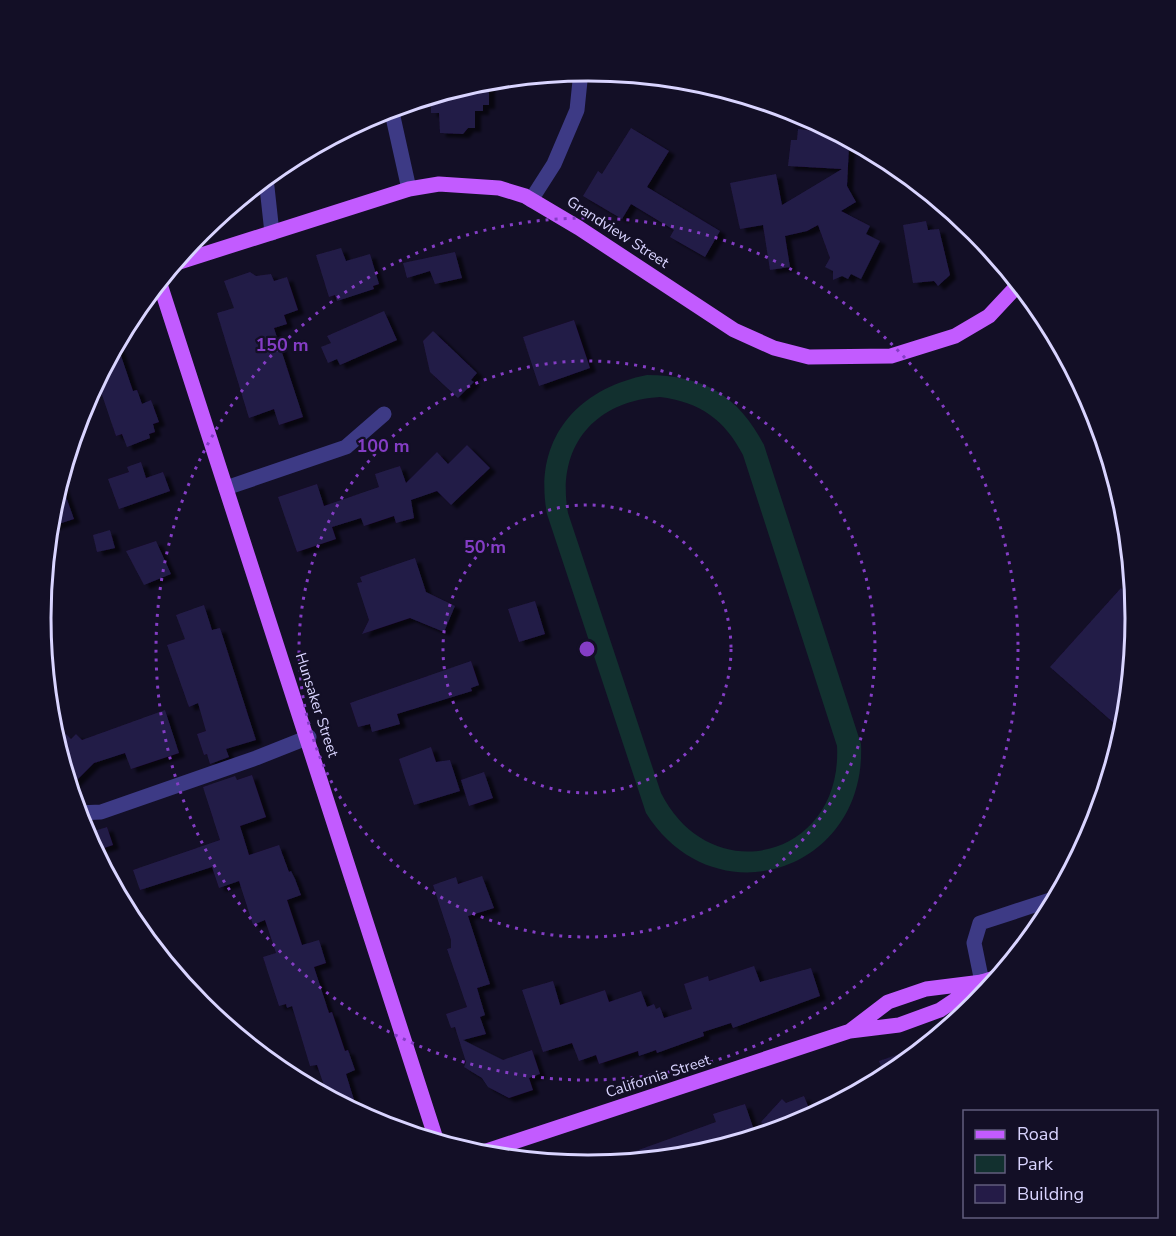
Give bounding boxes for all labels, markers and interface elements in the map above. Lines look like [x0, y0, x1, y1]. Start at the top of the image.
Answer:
street label: Grandview Street [563, 192, 674, 273]
text: 150 m [255, 333, 309, 357]
text: 100 m [356, 434, 410, 458]
text: 50 m [464, 535, 506, 559]
centre of rings [577, 639, 597, 659]
street label: Hunsaker Street [291, 650, 344, 761]
street label: California Street [603, 1049, 714, 1102]
legend [963, 1110, 1158, 1218]
text: Road [1017, 1122, 1059, 1146]
text: Park [1017, 1152, 1054, 1176]
text: Building [1017, 1182, 1084, 1206]

